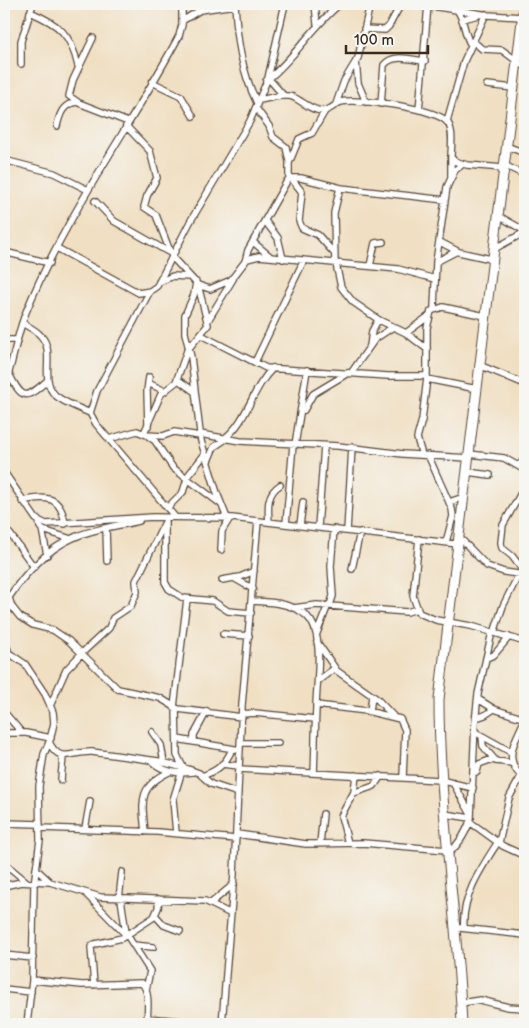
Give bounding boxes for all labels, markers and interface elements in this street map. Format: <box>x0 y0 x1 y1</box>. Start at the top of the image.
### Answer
scale bar <box>346 22 429 54</box>
text: 100 m <box>354 31 394 50</box>

